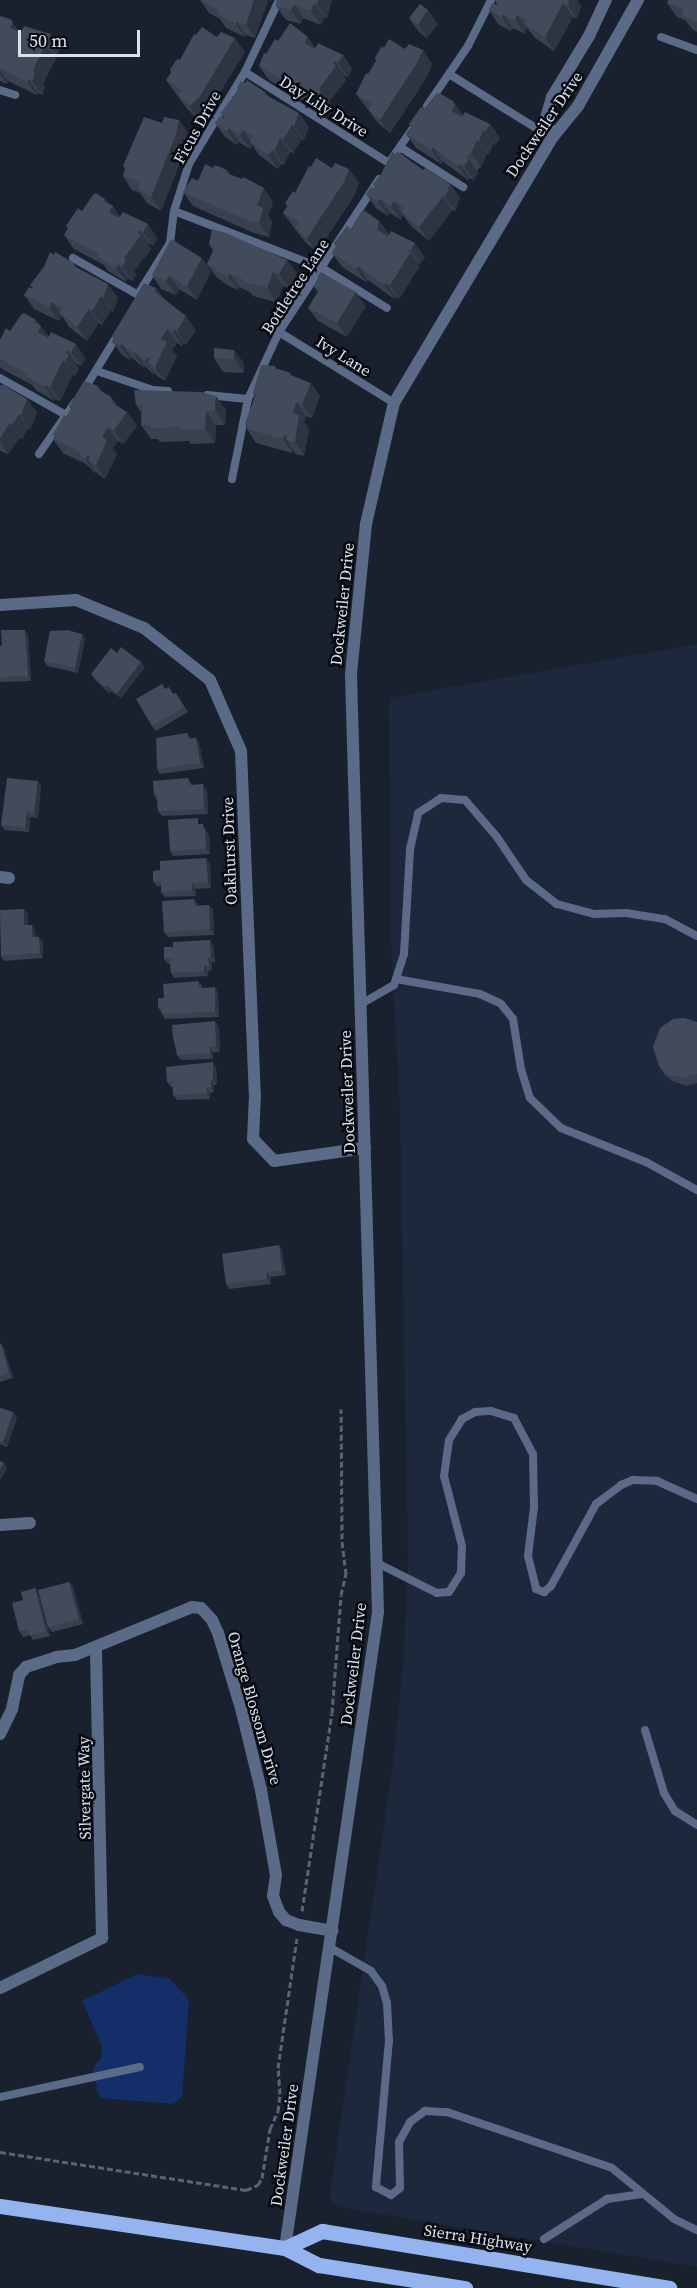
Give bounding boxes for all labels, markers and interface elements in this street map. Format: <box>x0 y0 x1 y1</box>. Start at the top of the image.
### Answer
scale bar <box>21 18 142 56</box>
text: 50 m <box>29 28 67 53</box>
street label: Dockweiler Drive <box>502 67 586 181</box>
street label: Day Lily Drive <box>276 71 372 141</box>
street label: Ficus Drive <box>169 87 225 167</box>
street label: Bottletree Lane <box>257 235 333 337</box>
street label: Ivy Lane <box>313 332 375 380</box>
street label: Dockweiler Drive <box>326 542 358 666</box>
street label: Oakhurst Drive <box>218 797 240 905</box>
street label: Dockweiler Drive <box>335 1030 359 1154</box>
street label: Dockweiler Drive <box>336 1602 370 1726</box>
street label: Orange Blossom Drive <box>224 1629 286 1787</box>
street label: Silvergate Way <box>73 1736 95 1840</box>
street label: Dockweiler Drive <box>266 2083 302 2207</box>
street label: Sierra Highway <box>423 2220 533 2256</box>

